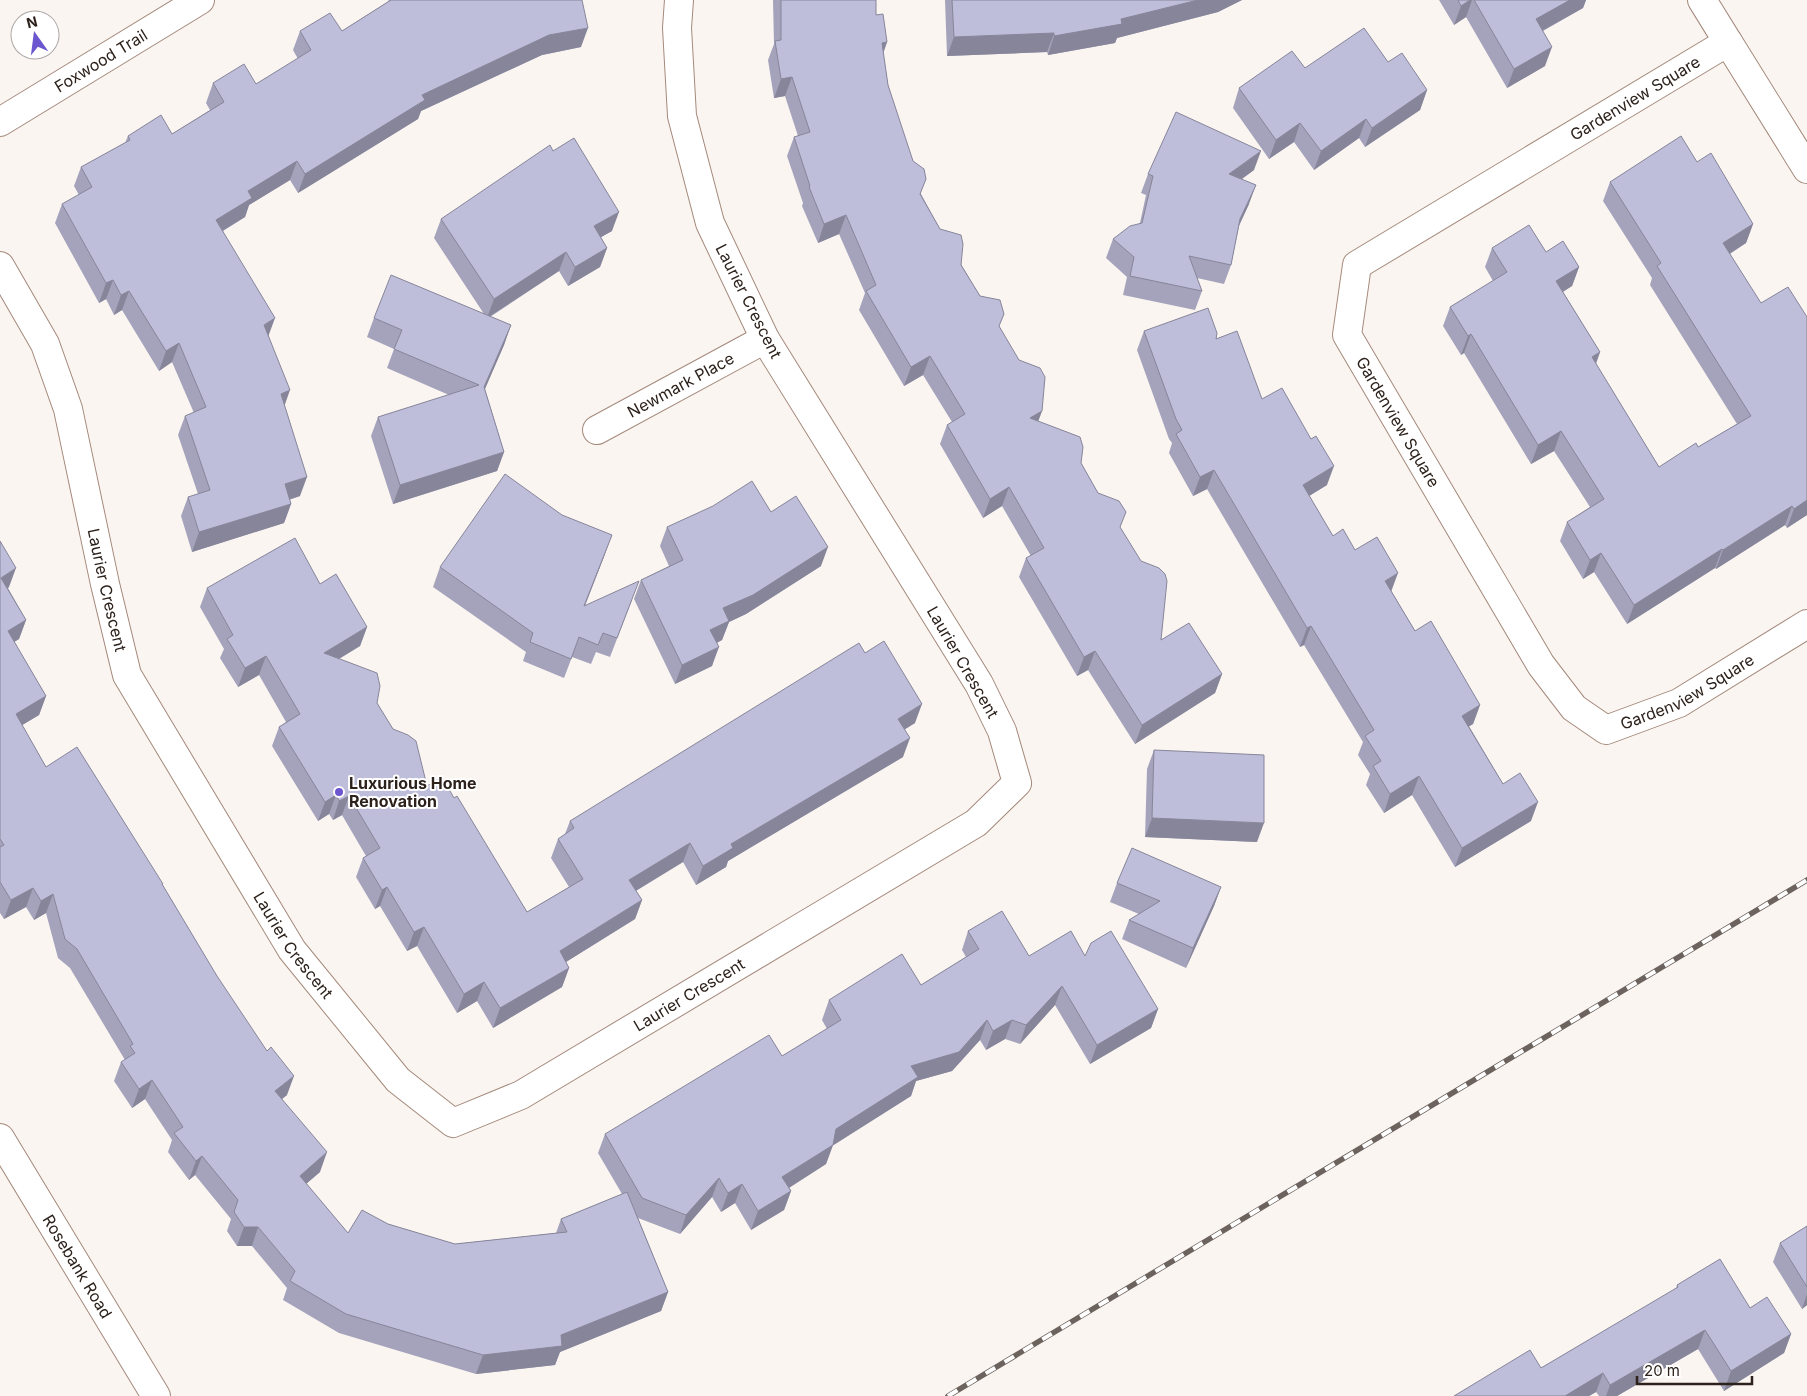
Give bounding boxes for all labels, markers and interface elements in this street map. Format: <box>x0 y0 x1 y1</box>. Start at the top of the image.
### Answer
north arrow <box>10 10 60 60</box>
text: N <box>25 12 39 31</box>
street label: Foxwood Trail <box>51 25 151 96</box>
street label: Gardenview Square <box>1566 51 1704 145</box>
street label: Laurier Crescent <box>712 240 786 362</box>
street label: Newmark Place <box>624 348 737 422</box>
street label: Gardenview Square <box>1352 353 1444 491</box>
street label: Laurier Crescent <box>83 526 131 654</box>
street label: Laurier Crescent <box>923 602 1003 722</box>
street label: Gardenview Square <box>1617 649 1758 734</box>
place label: Luxurious Home Renovation <box>349 773 477 811</box>
marker: Luxurious Home Renovation <box>333 786 345 798</box>
street label: Laurier Crescent <box>249 888 338 1003</box>
street label: Laurier Crescent <box>630 954 748 1035</box>
street label: Rosebank Road <box>39 1211 117 1322</box>
scale bar <box>1637 1354 1752 1386</box>
text: 20 m <box>1644 1361 1680 1380</box>

